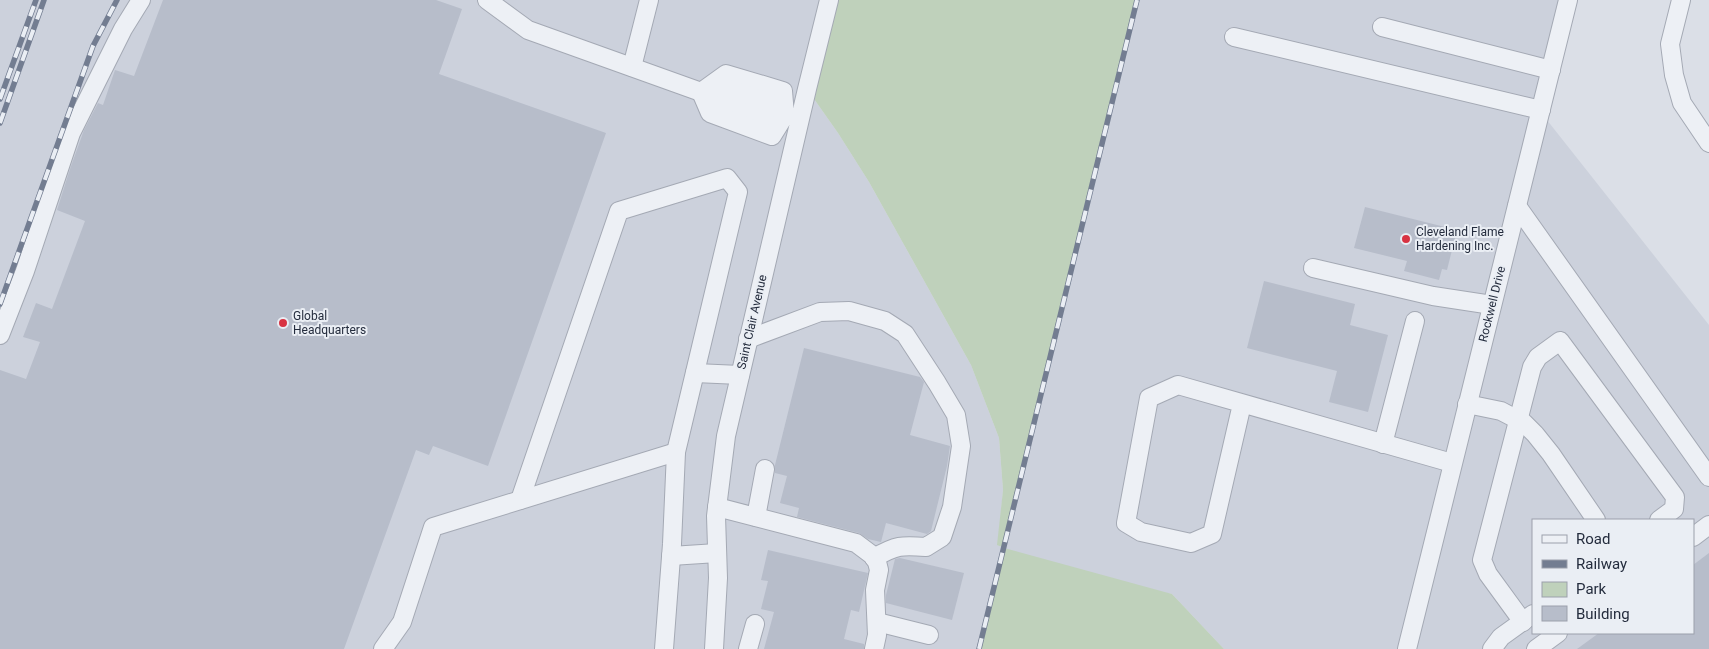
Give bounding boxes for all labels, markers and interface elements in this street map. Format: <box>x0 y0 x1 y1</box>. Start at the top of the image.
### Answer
place label: Cleveland Flame Hardening Inc. <box>1416 225 1504 253</box>
marker: Cleveland Flame Hardening Inc. <box>1400 233 1412 245</box>
street label: Rockwell Drive <box>1476 265 1508 343</box>
street label: Saint Clair Avenue <box>734 273 770 371</box>
place label: Global Headquarters <box>293 309 366 337</box>
marker: Global Headquarters <box>277 317 289 329</box>
legend <box>1532 519 1694 634</box>
text: Road <box>1576 530 1610 548</box>
text: Railway <box>1576 555 1627 573</box>
text: Park <box>1576 580 1607 598</box>
text: Building <box>1576 605 1630 623</box>

